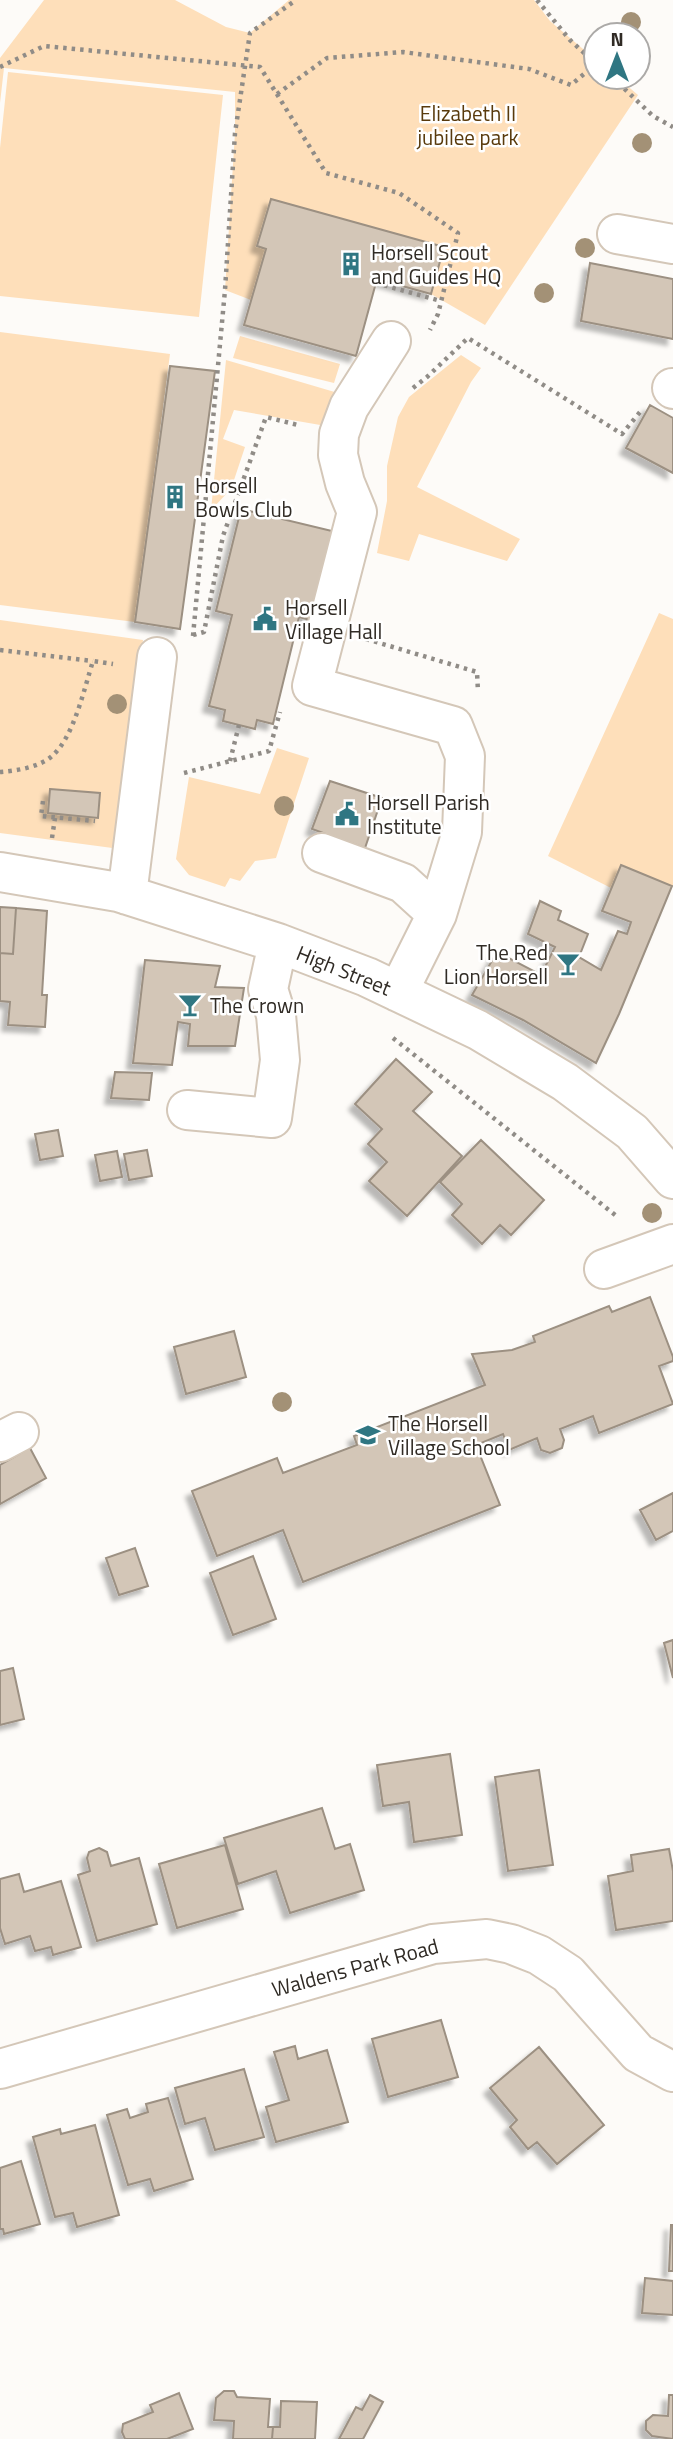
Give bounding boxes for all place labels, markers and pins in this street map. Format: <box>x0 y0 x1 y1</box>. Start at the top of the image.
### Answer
place label: Horsell Scout and Guides HQ <box>371 236 501 292</box>
building icon: Horsell Scout and Guides HQ <box>337 250 365 278</box>
place label: Horsell Bowls Club <box>195 469 293 525</box>
building icon: Horsell Bowls Club <box>161 483 189 511</box>
place label: Horsell Village Hall <box>285 591 382 647</box>
public building icon: Horsell Village Hall <box>251 605 279 633</box>
place label: Horsell Parish Institute <box>367 786 490 842</box>
public building icon: Horsell Parish Institute <box>333 800 361 828</box>
place label: The Red Lion Horsell <box>444 936 548 992</box>
bar icon: The Red Lion Horsell <box>554 950 582 978</box>
place label: The Crown <box>210 989 304 1021</box>
bar icon: The Crown <box>176 991 204 1019</box>
place label: The Horsell Village School <box>388 1407 510 1463</box>
school or university icon: The Horsell Village School <box>354 1421 382 1449</box>

